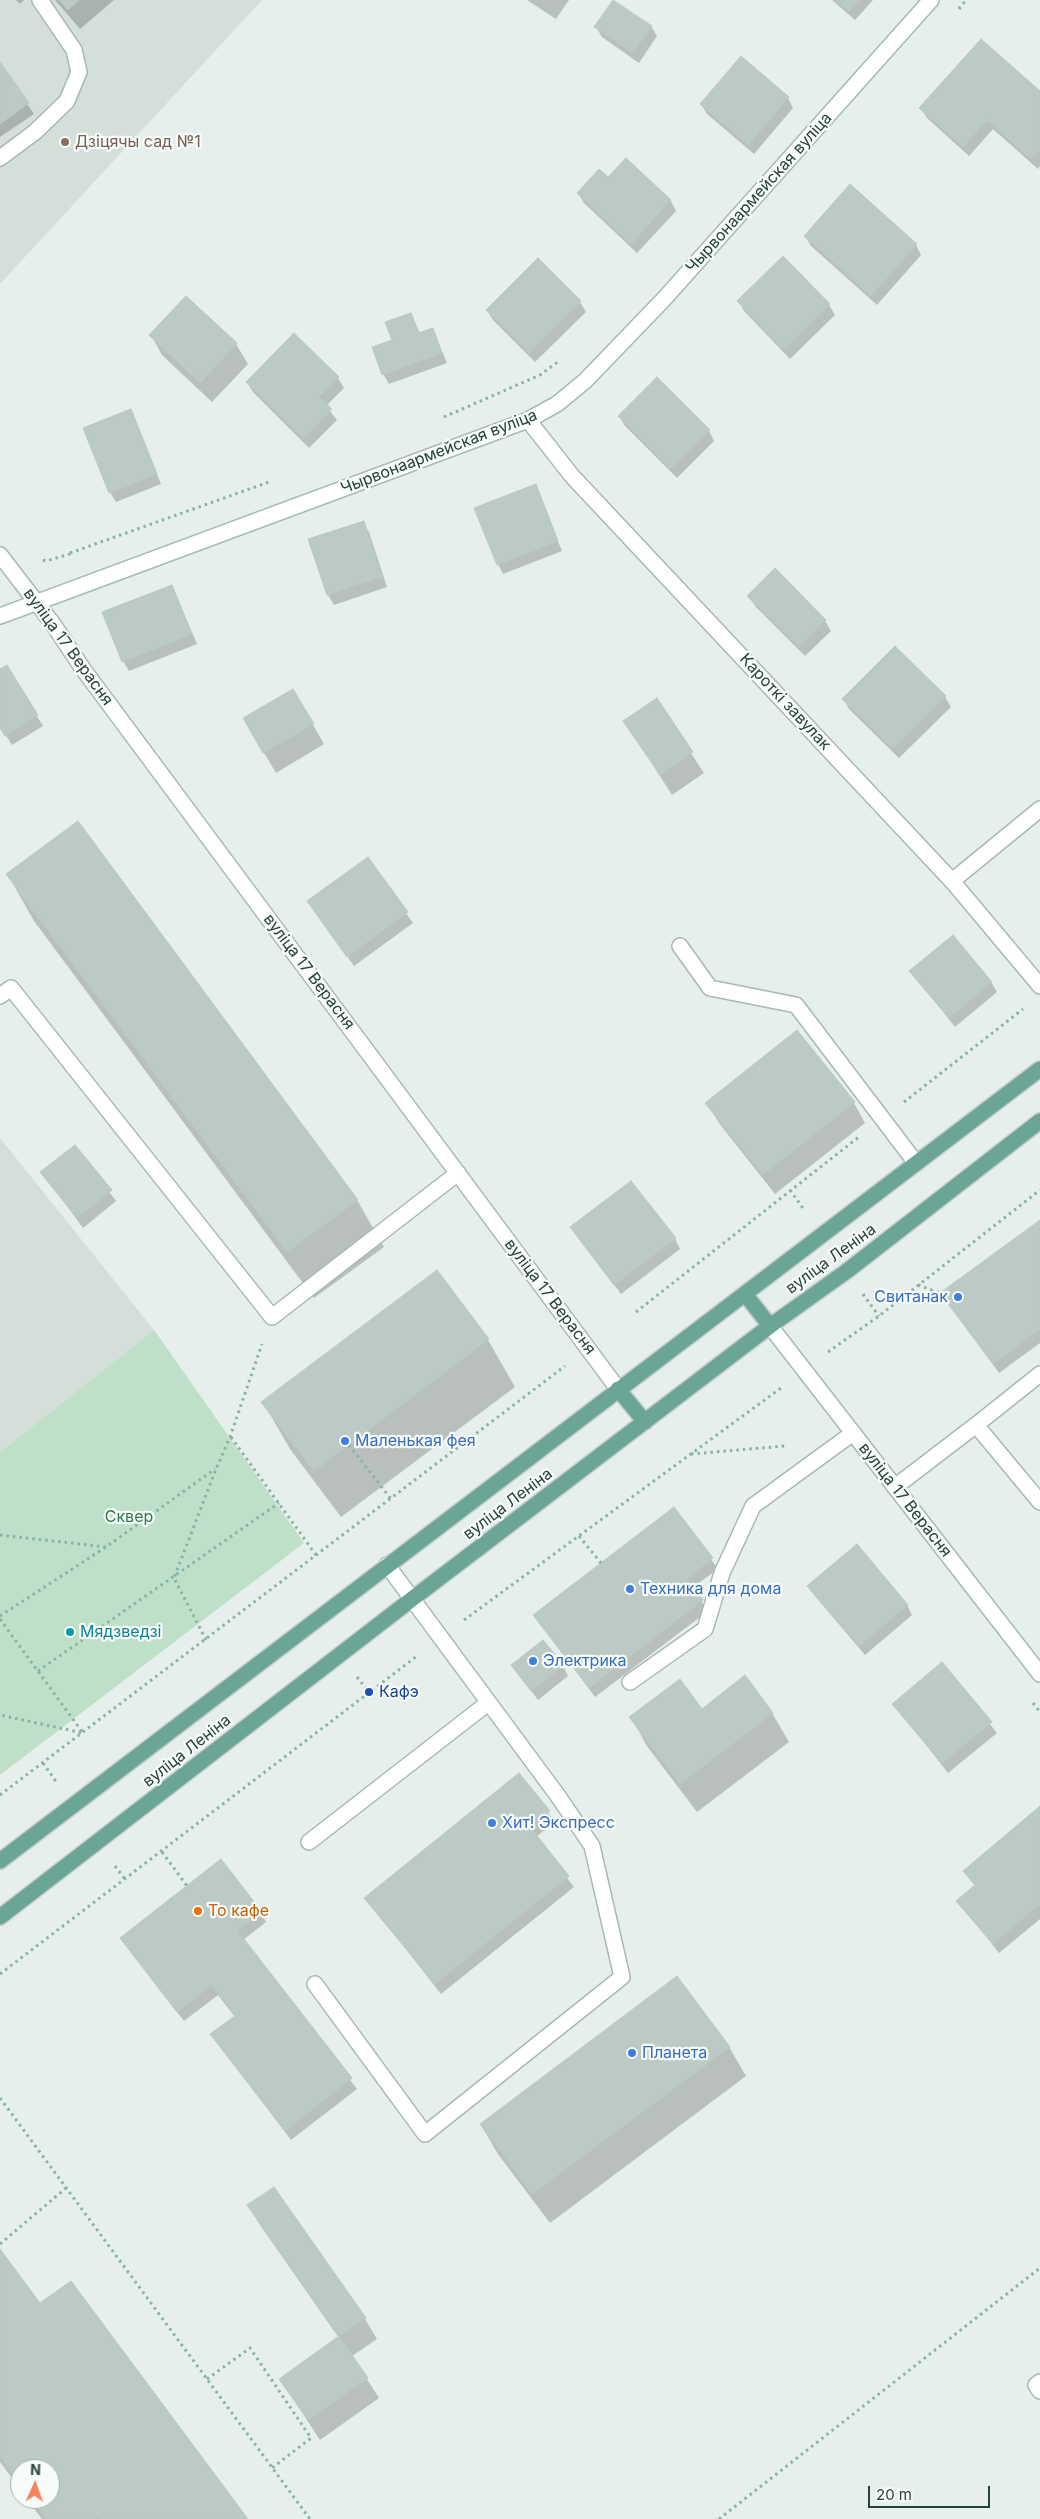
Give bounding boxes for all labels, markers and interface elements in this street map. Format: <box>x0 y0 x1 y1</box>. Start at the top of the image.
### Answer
street label: Чырвонаармейская вуліца <box>682 109 836 277</box>
place label: Дзіцячы сад №1 <box>75 132 201 152</box>
marker: Дзіцячы сад №1 <box>59 136 71 148</box>
street label: Чырвонаармейская вуліца <box>338 406 540 498</box>
street label: вуліца 17 Верасня <box>19 585 117 709</box>
street label: Кароткі завулак <box>735 650 835 754</box>
street label: вуліца 17 Верасня <box>259 910 359 1034</box>
street label: вуліца Леніна <box>782 1220 880 1298</box>
street label: вуліца 17 Верасня <box>500 1235 600 1359</box>
place label: Свитанак <box>874 1287 948 1307</box>
marker: Свитанак <box>952 1291 964 1303</box>
place label: Маленькая фея <box>355 1431 476 1451</box>
marker: Маленькая фея <box>339 1435 351 1447</box>
street label: вуліца 17 Верасня <box>854 1439 956 1561</box>
street label: вуліца Леніна <box>460 1464 556 1544</box>
park label: Сквер <box>105 1507 153 1527</box>
place label: Техника для дома <box>640 1579 781 1599</box>
marker: Техника для дома <box>624 1583 636 1595</box>
place label: Мядзведзі <box>80 1622 161 1642</box>
marker: Мядзведзі <box>64 1626 76 1638</box>
place label: Электрика <box>543 1651 627 1671</box>
marker: Электрика <box>527 1655 539 1667</box>
place label: Кафэ <box>379 1682 419 1702</box>
marker: Кафэ <box>363 1686 375 1698</box>
street label: вуліца Леніна <box>139 1711 235 1791</box>
place label: Хит! Экспресс <box>502 1813 615 1833</box>
marker: Хит! Экспресс <box>486 1817 498 1829</box>
place label: То кафе <box>208 1901 269 1921</box>
marker: То кафе <box>192 1905 204 1917</box>
place label: Планета <box>642 2043 707 2063</box>
marker: Планета <box>626 2047 638 2059</box>
north arrow <box>10 2459 60 2509</box>
text: N <box>30 2461 41 2478</box>
scale bar <box>870 2476 992 2508</box>
text: 20 m <box>876 2485 912 2504</box>

